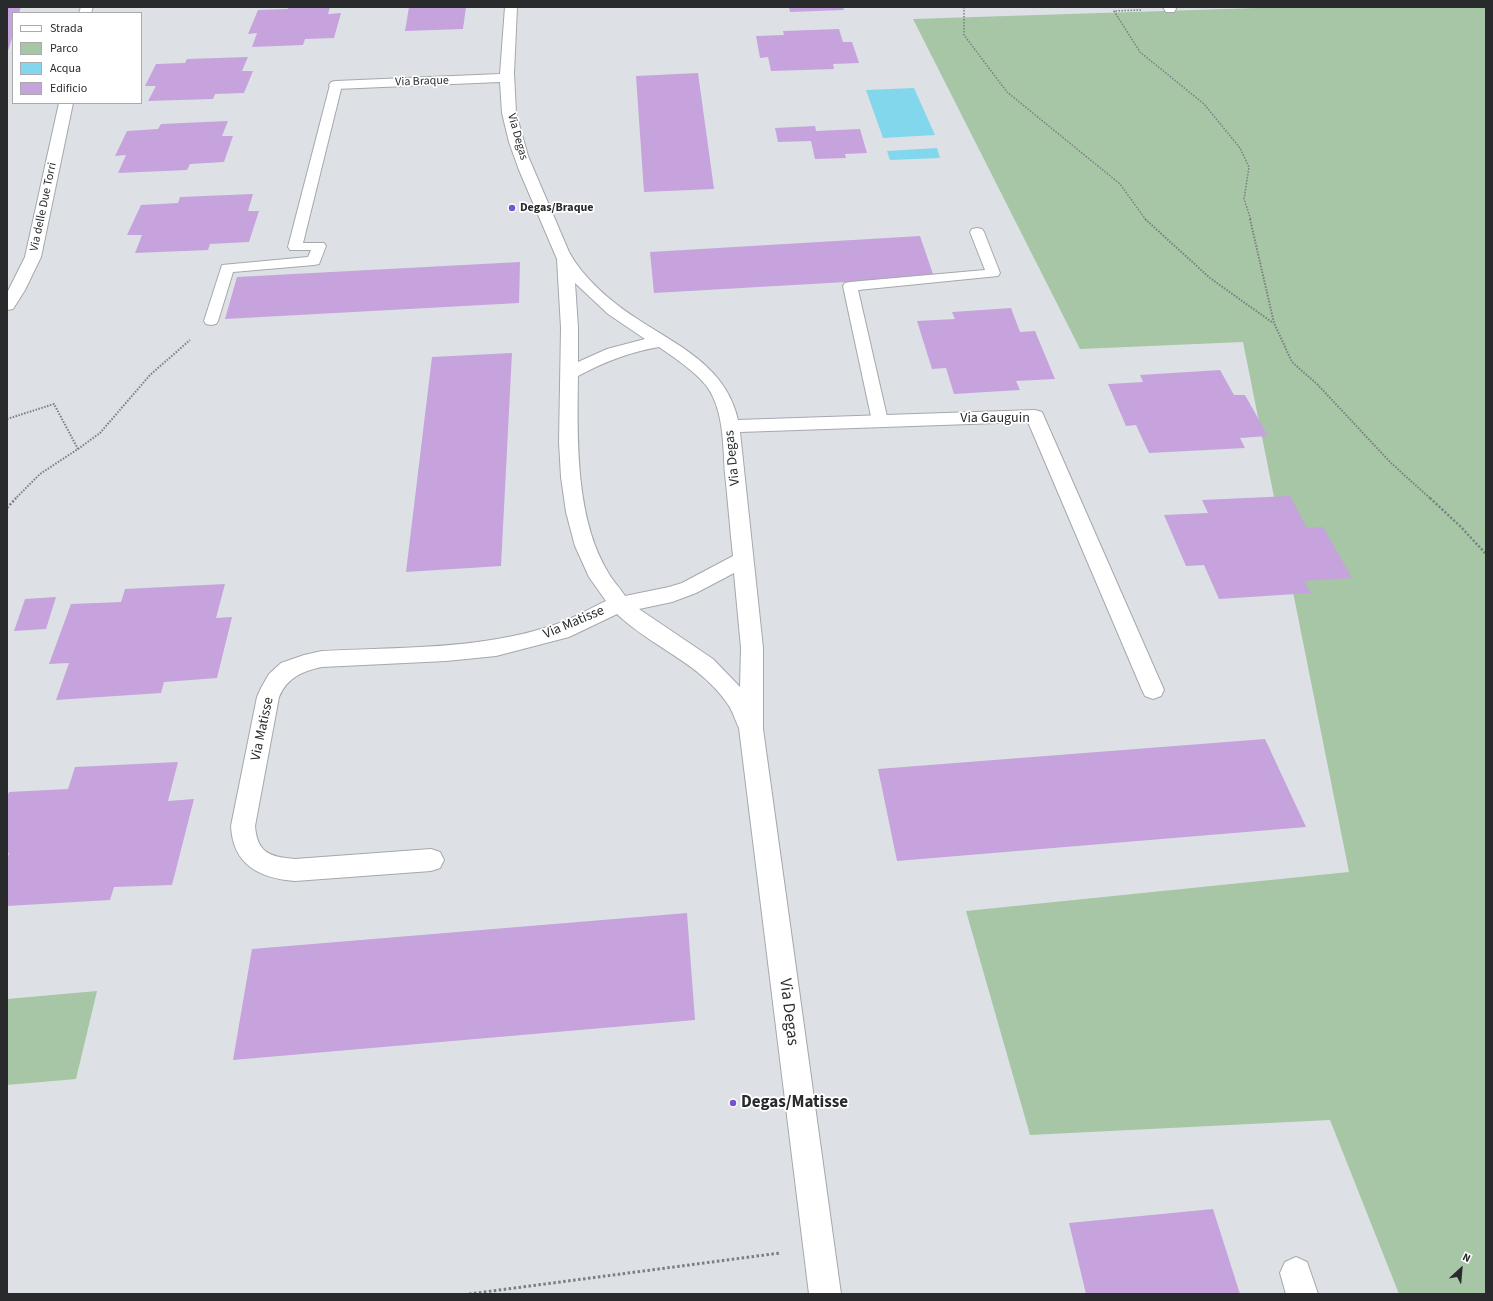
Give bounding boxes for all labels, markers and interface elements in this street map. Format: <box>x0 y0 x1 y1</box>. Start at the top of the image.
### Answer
legend <box>12 12 142 104</box>
text: Strada <box>50 20 83 37</box>
text: Parco <box>50 40 78 57</box>
text: Acqua <box>50 60 81 77</box>
street label: Via Braque <box>395 74 449 90</box>
text: Edificio <box>50 80 87 97</box>
street label: Via Degas <box>504 112 530 162</box>
street label: Via delle Due Torri <box>28 161 60 253</box>
place label: Degas/Braque <box>520 201 594 215</box>
marker: Degas/Braque <box>507 203 517 213</box>
street label: Via Gauguin <box>960 411 1030 427</box>
street label: Via Degas <box>722 429 744 487</box>
street label: Via Matisse <box>541 603 607 643</box>
street label: Via Matisse <box>248 696 278 762</box>
street label: Via Degas <box>774 977 802 1047</box>
place label: Degas/Matisse <box>741 1093 848 1113</box>
marker: Degas/Matisse <box>728 1098 738 1108</box>
north arrow <box>1441 1249 1481 1289</box>
text: N <box>1460 1249 1473 1266</box>

